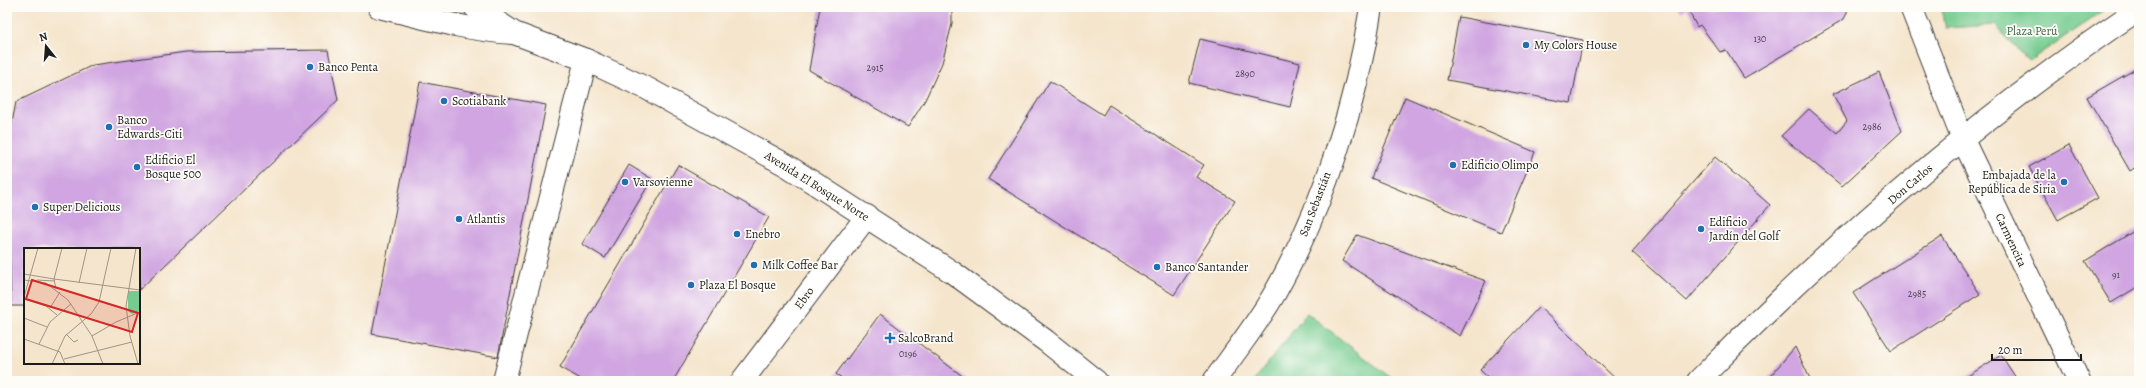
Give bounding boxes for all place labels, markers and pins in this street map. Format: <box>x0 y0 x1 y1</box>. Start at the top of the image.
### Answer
place label: My Colors House <box>1534 37 1617 53</box>
marker: My Colors House <box>1521 40 1531 50</box>
place label: Banco Penta <box>318 59 379 75</box>
marker: Banco Penta <box>305 62 315 72</box>
place label: Scotiabank <box>452 93 506 109</box>
marker: Scotiabank <box>439 96 449 106</box>
place label: Banco Edwards-Citi <box>117 112 182 142</box>
marker: Banco Edwards-Citi <box>104 122 114 132</box>
place label: Edificio El Bosque 500 <box>145 152 201 182</box>
place label: Edificio Olimpo <box>1461 157 1538 173</box>
marker: Edificio Olimpo <box>1448 160 1458 170</box>
marker: Edificio El Bosque 500 <box>132 162 142 172</box>
place label: Embajada de la República de Siria <box>1968 167 2056 197</box>
place label: Varsovienne <box>632 174 693 190</box>
marker: Varsovienne <box>620 177 630 187</box>
marker: Embajada de la República de Siria <box>2059 177 2069 187</box>
place label: Super Delicious <box>43 199 121 215</box>
marker: Super Delicious <box>30 202 40 212</box>
place label: Atlantis <box>466 211 505 227</box>
marker: Atlantis <box>454 214 464 224</box>
place label: Edificio Jardín del Golf <box>1709 214 1781 244</box>
marker: Edificio Jardín del Golf <box>1696 224 1706 234</box>
place label: Enebro <box>745 226 780 242</box>
marker: Enebro <box>732 229 742 239</box>
place label: Milk Coffee Bar <box>762 257 838 273</box>
place label: Banco Santander <box>1165 259 1249 275</box>
marker: Milk Coffee Bar <box>749 260 759 270</box>
marker: Banco Santander <box>1152 262 1162 272</box>
place label: Plaza El Bosque <box>699 277 776 293</box>
marker: Plaza El Bosque <box>686 280 696 290</box>
place label: SalcoBrand <box>898 330 954 346</box>
marker: SalcoBrand <box>885 333 895 343</box>

